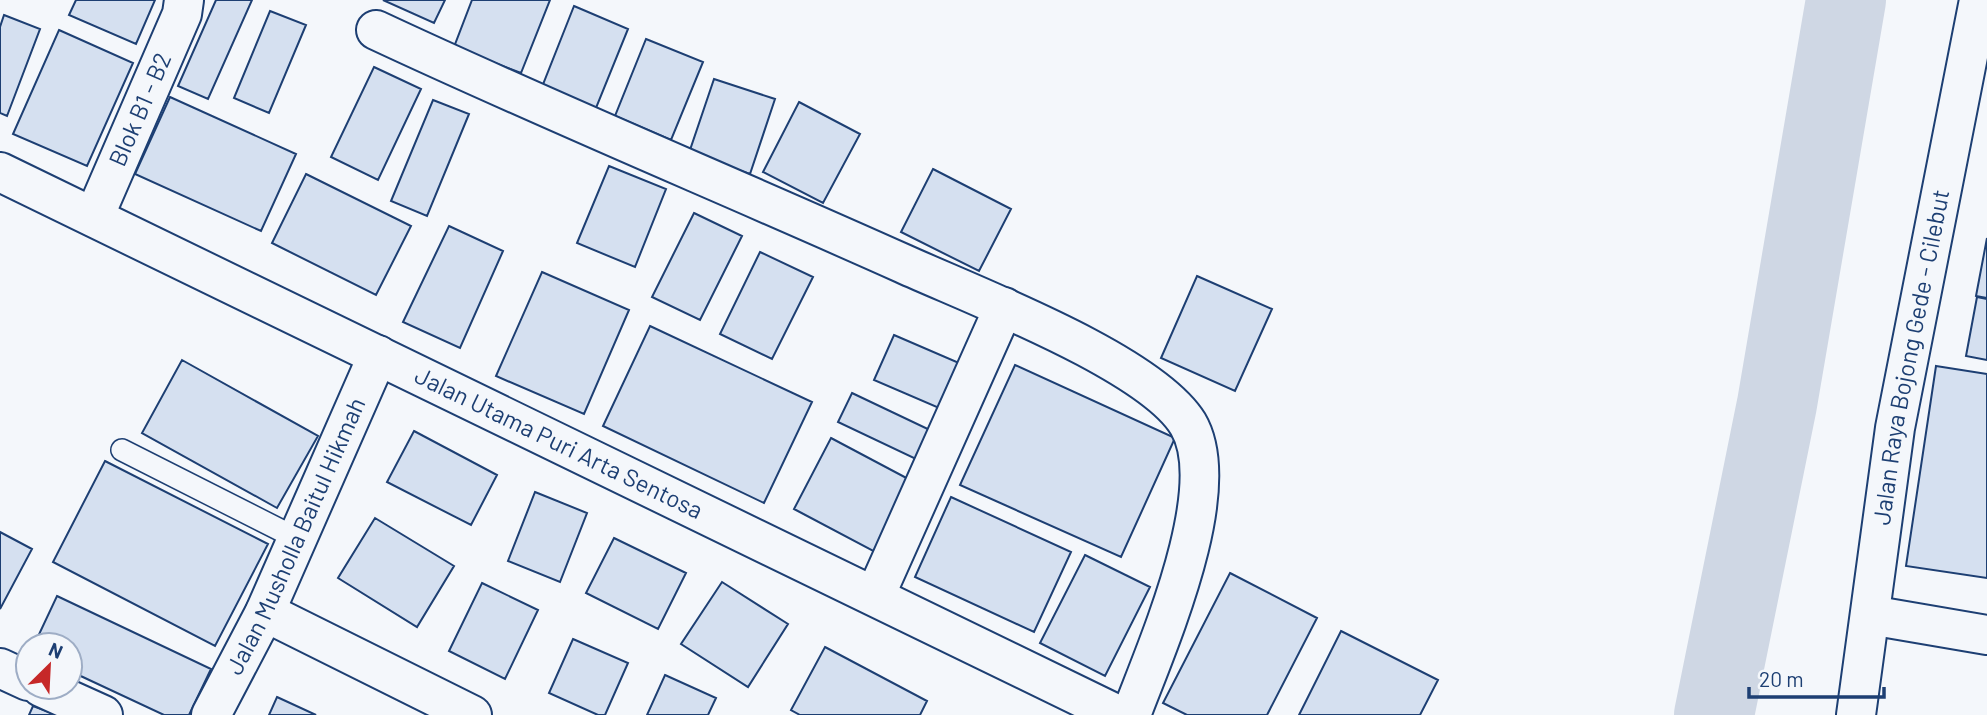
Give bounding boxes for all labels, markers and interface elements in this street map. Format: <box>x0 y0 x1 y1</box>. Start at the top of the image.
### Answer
street label: Blok B1 - B2 <box>102 48 177 170</box>
street label: Jalan Raya Bojong Gede - Cilebut <box>1866 187 1954 527</box>
street label: Jalan Utama Puri Arta Sentosa <box>411 360 708 524</box>
street label: Jalan Musholla Baitul Hikmah <box>219 393 370 679</box>
north arrow <box>14 631 84 701</box>
text: N <box>46 637 67 663</box>
scale bar <box>1749 656 1884 700</box>
text: 20 m <box>1759 666 1804 691</box>

